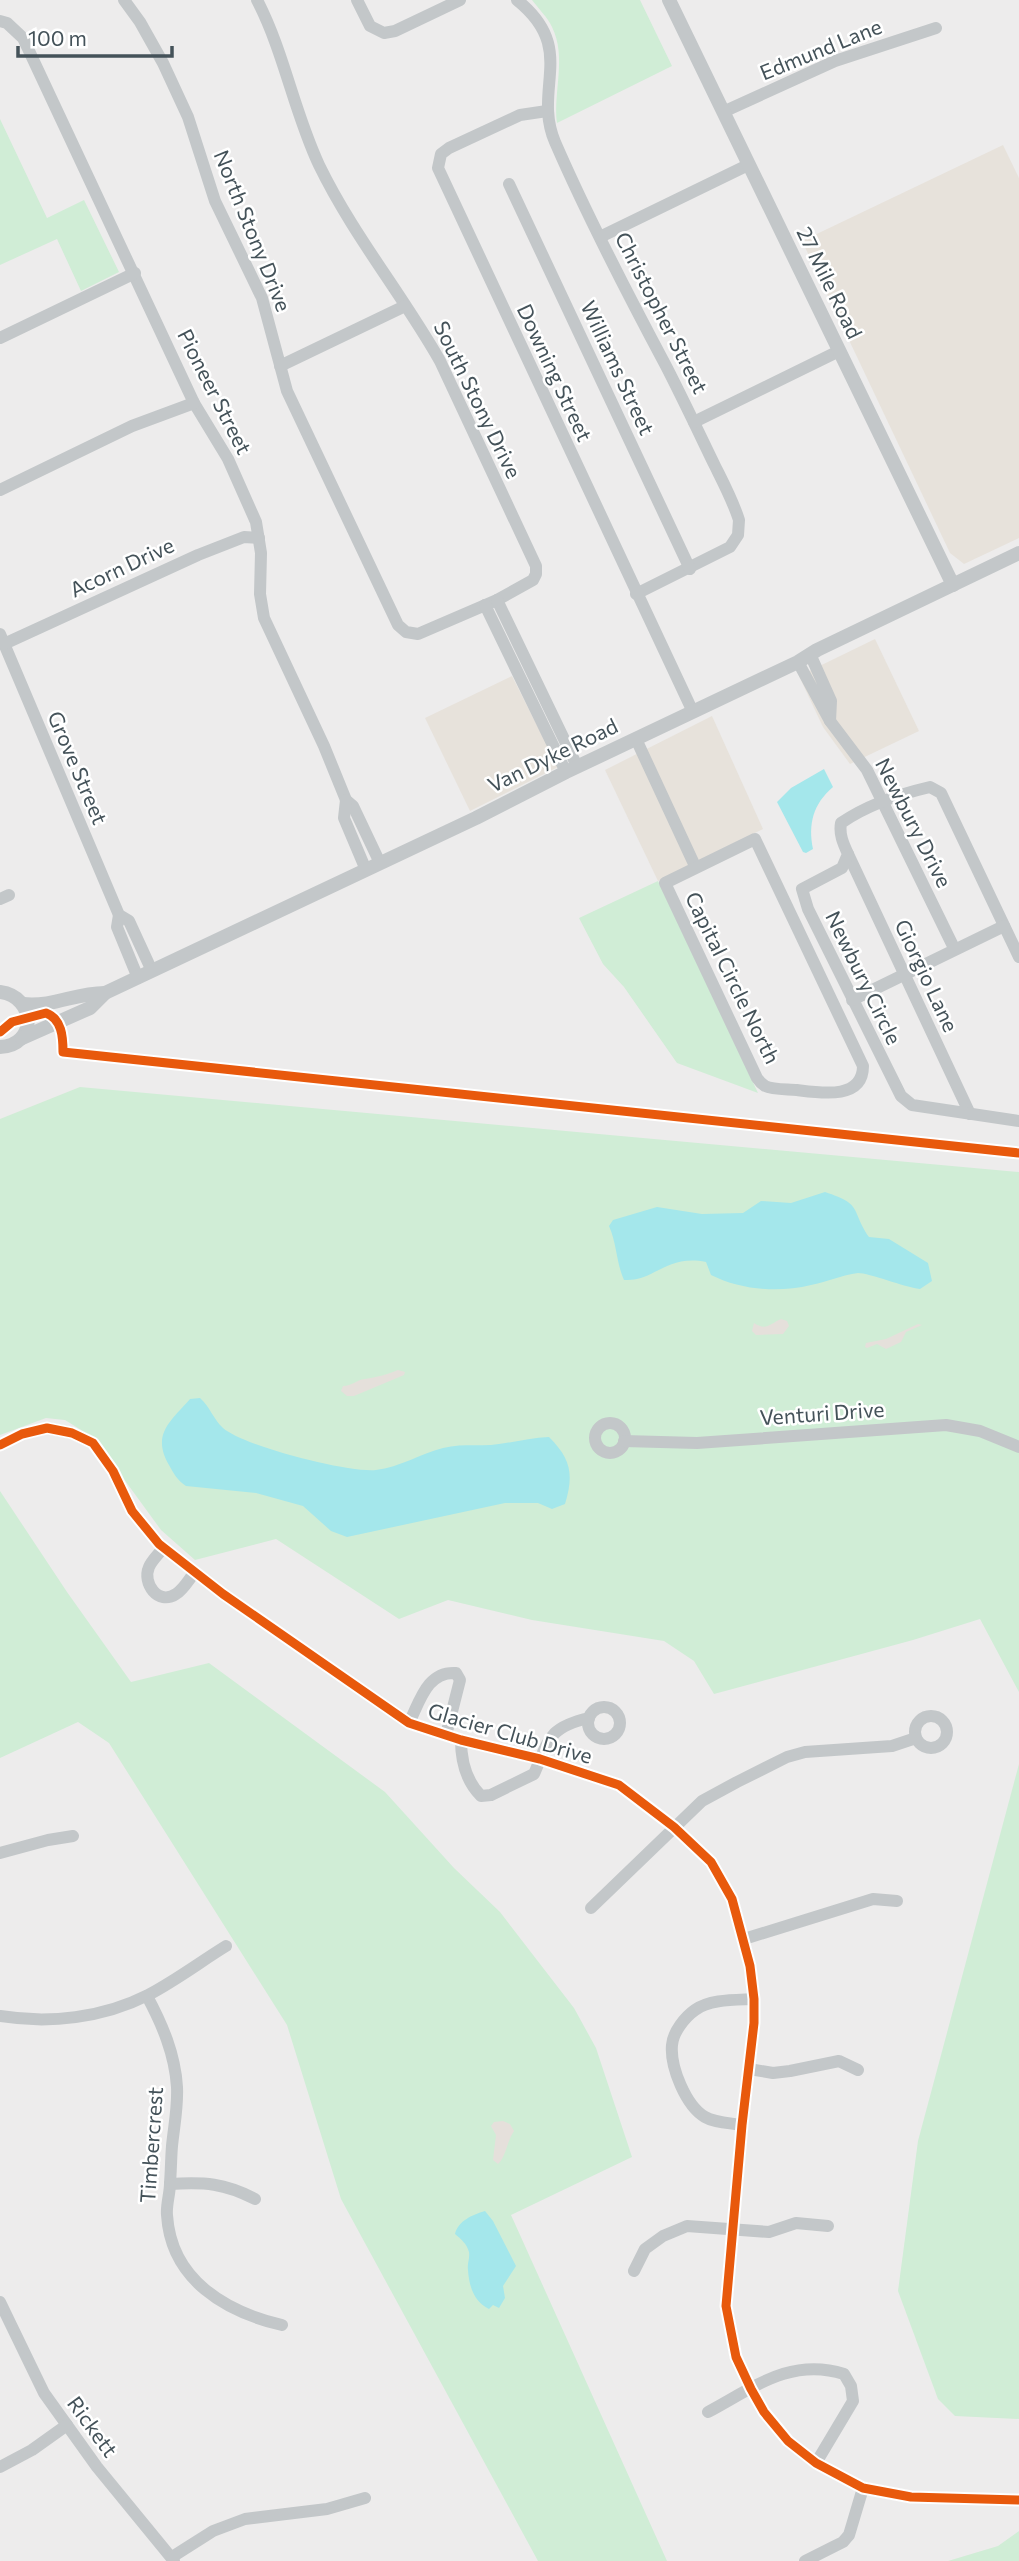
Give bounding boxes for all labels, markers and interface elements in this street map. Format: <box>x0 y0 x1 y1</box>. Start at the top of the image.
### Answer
street label: Edmund Lane <box>756 13 885 84</box>
scale bar <box>18 14 172 58</box>
text: 100 m <box>28 25 87 50</box>
street label: North Stony Drive <box>210 146 297 315</box>
street label: 27 Mile Road <box>792 222 868 343</box>
street label: Christopher Street <box>611 227 714 397</box>
street label: Williams Street <box>576 296 660 438</box>
street label: Downing Street <box>513 300 598 445</box>
street label: South Stony Drive <box>429 317 527 482</box>
street label: Pioneer Street <box>173 325 258 458</box>
street label: Acorn Drive <box>65 532 177 602</box>
street label: Grove Street <box>43 707 113 828</box>
street label: Van Dyke Road <box>483 712 622 797</box>
street label: Newbury Drive <box>871 754 958 891</box>
street label: Capital Circle North <box>681 887 786 1067</box>
street label: Newbury Circle <box>821 906 907 1048</box>
street label: Giorgio Lane <box>890 915 964 1036</box>
street label: Venturi Drive <box>759 1396 885 1429</box>
street label: Glacier Club Drive <box>425 1697 595 1768</box>
street label: Timbercrest <box>134 2086 167 2204</box>
street label: Rickett <box>63 2391 124 2461</box>

